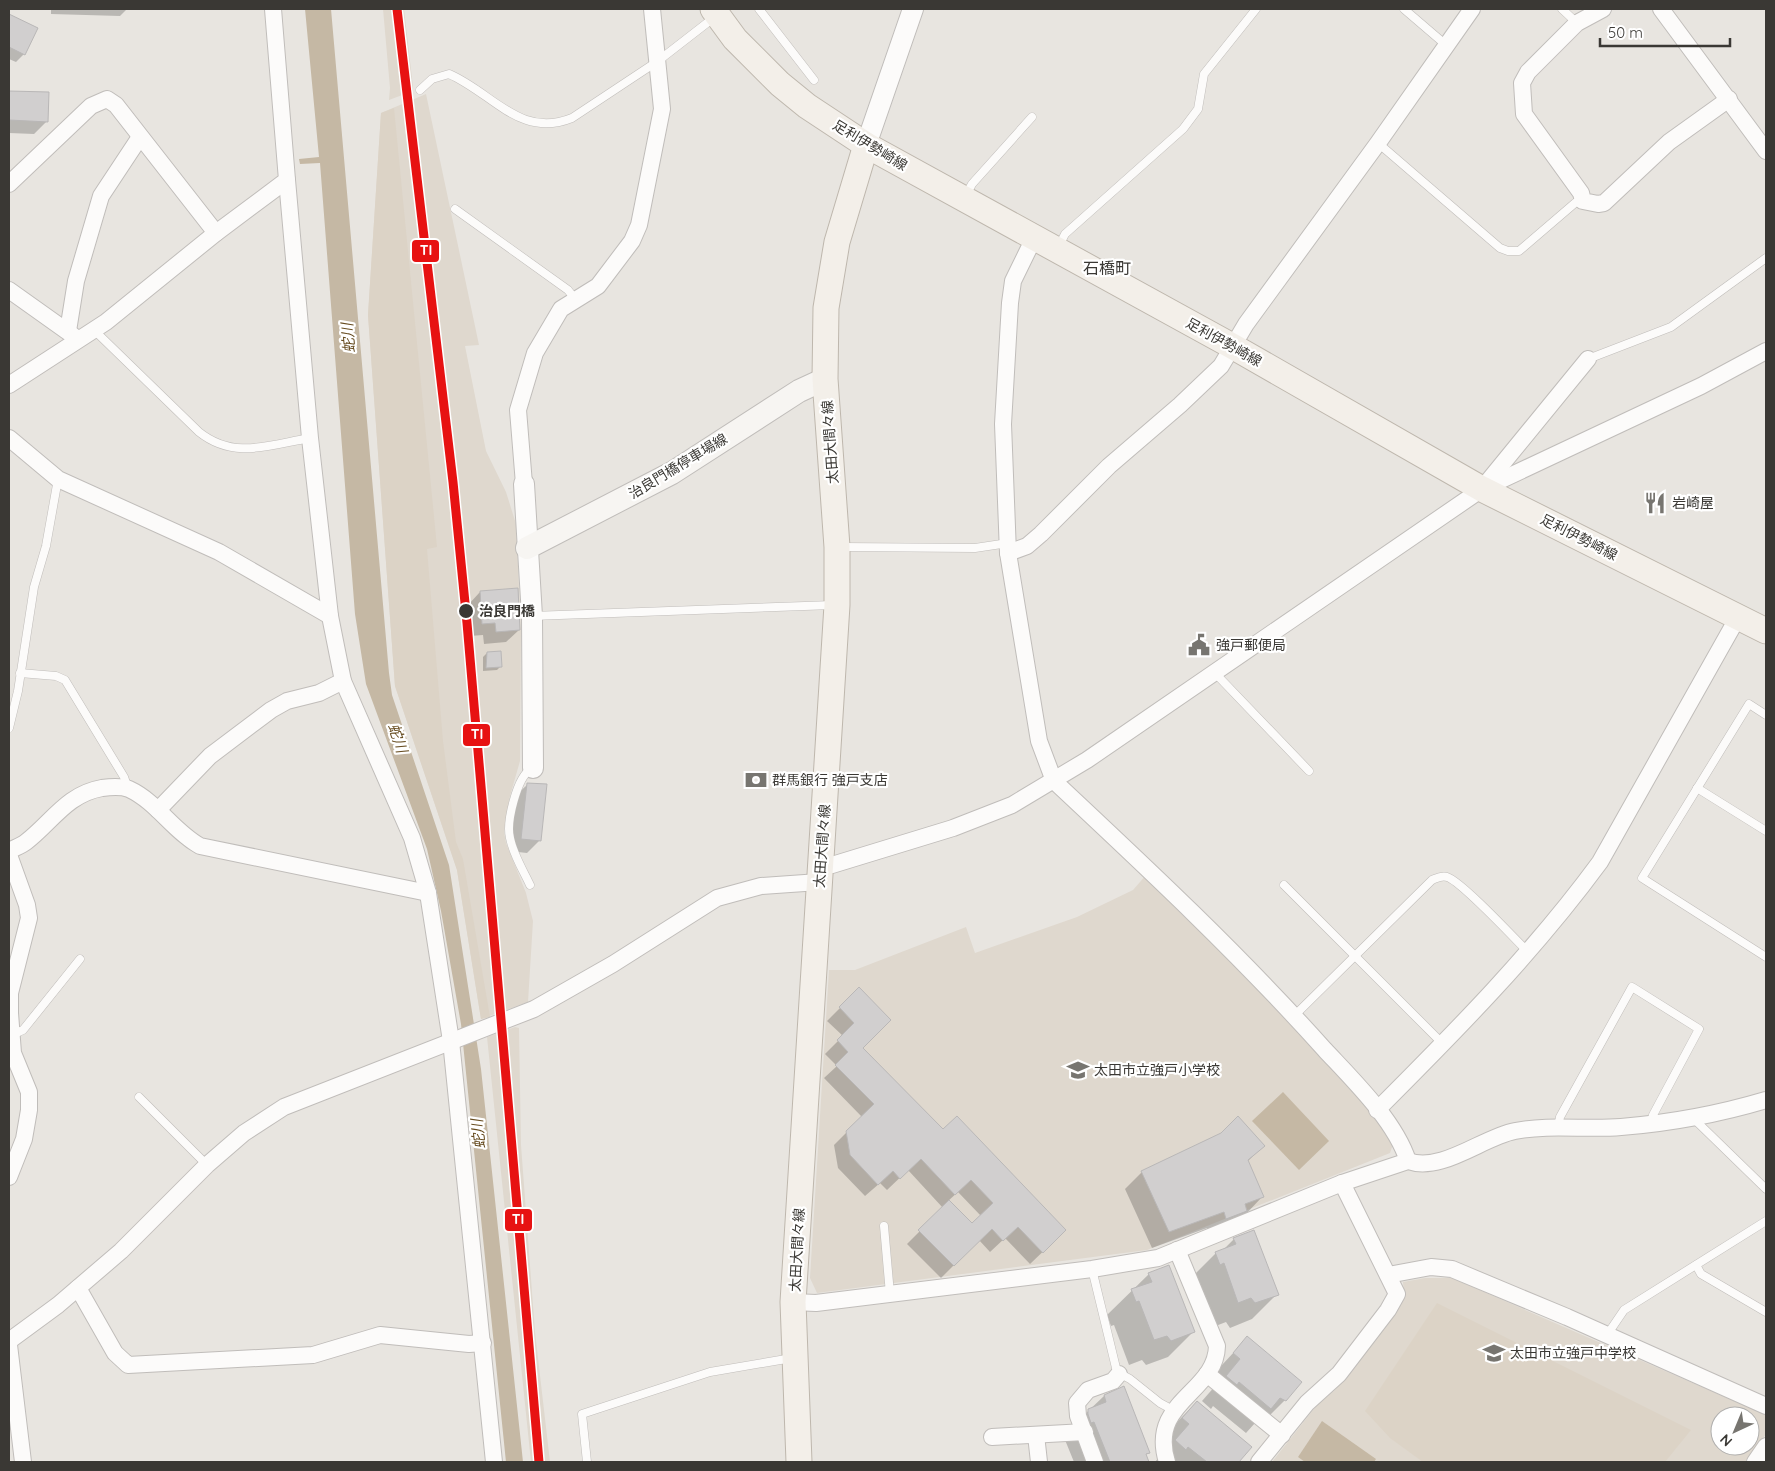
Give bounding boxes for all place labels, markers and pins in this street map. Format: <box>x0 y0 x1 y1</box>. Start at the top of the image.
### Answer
restaurant icon: 岩崎屋 <box>1642 490 1668 516</box>
place label: 岩崎屋 <box>1672 494 1714 512</box>
marker: 治良門橋 <box>457 602 475 620</box>
place label: 治良門橋 <box>479 602 535 620</box>
public building icon: 強戸郵便局 <box>1186 632 1212 658</box>
place label: 強戸郵便局 <box>1216 636 1286 654</box>
bank icon: 群馬銀行 強戸支店 <box>743 767 769 793</box>
place label: 群馬銀行 強戸支店 <box>772 771 888 789</box>
school or university icon: 太田市立強戸小学校 <box>1065 1057 1091 1083</box>
place label: 太田市立強戸小学校 <box>1094 1061 1220 1079</box>
school or university icon: 太田市立強戸中学校 <box>1481 1340 1507 1366</box>
place label: 太田市立強戸中学校 <box>1510 1344 1636 1362</box>

